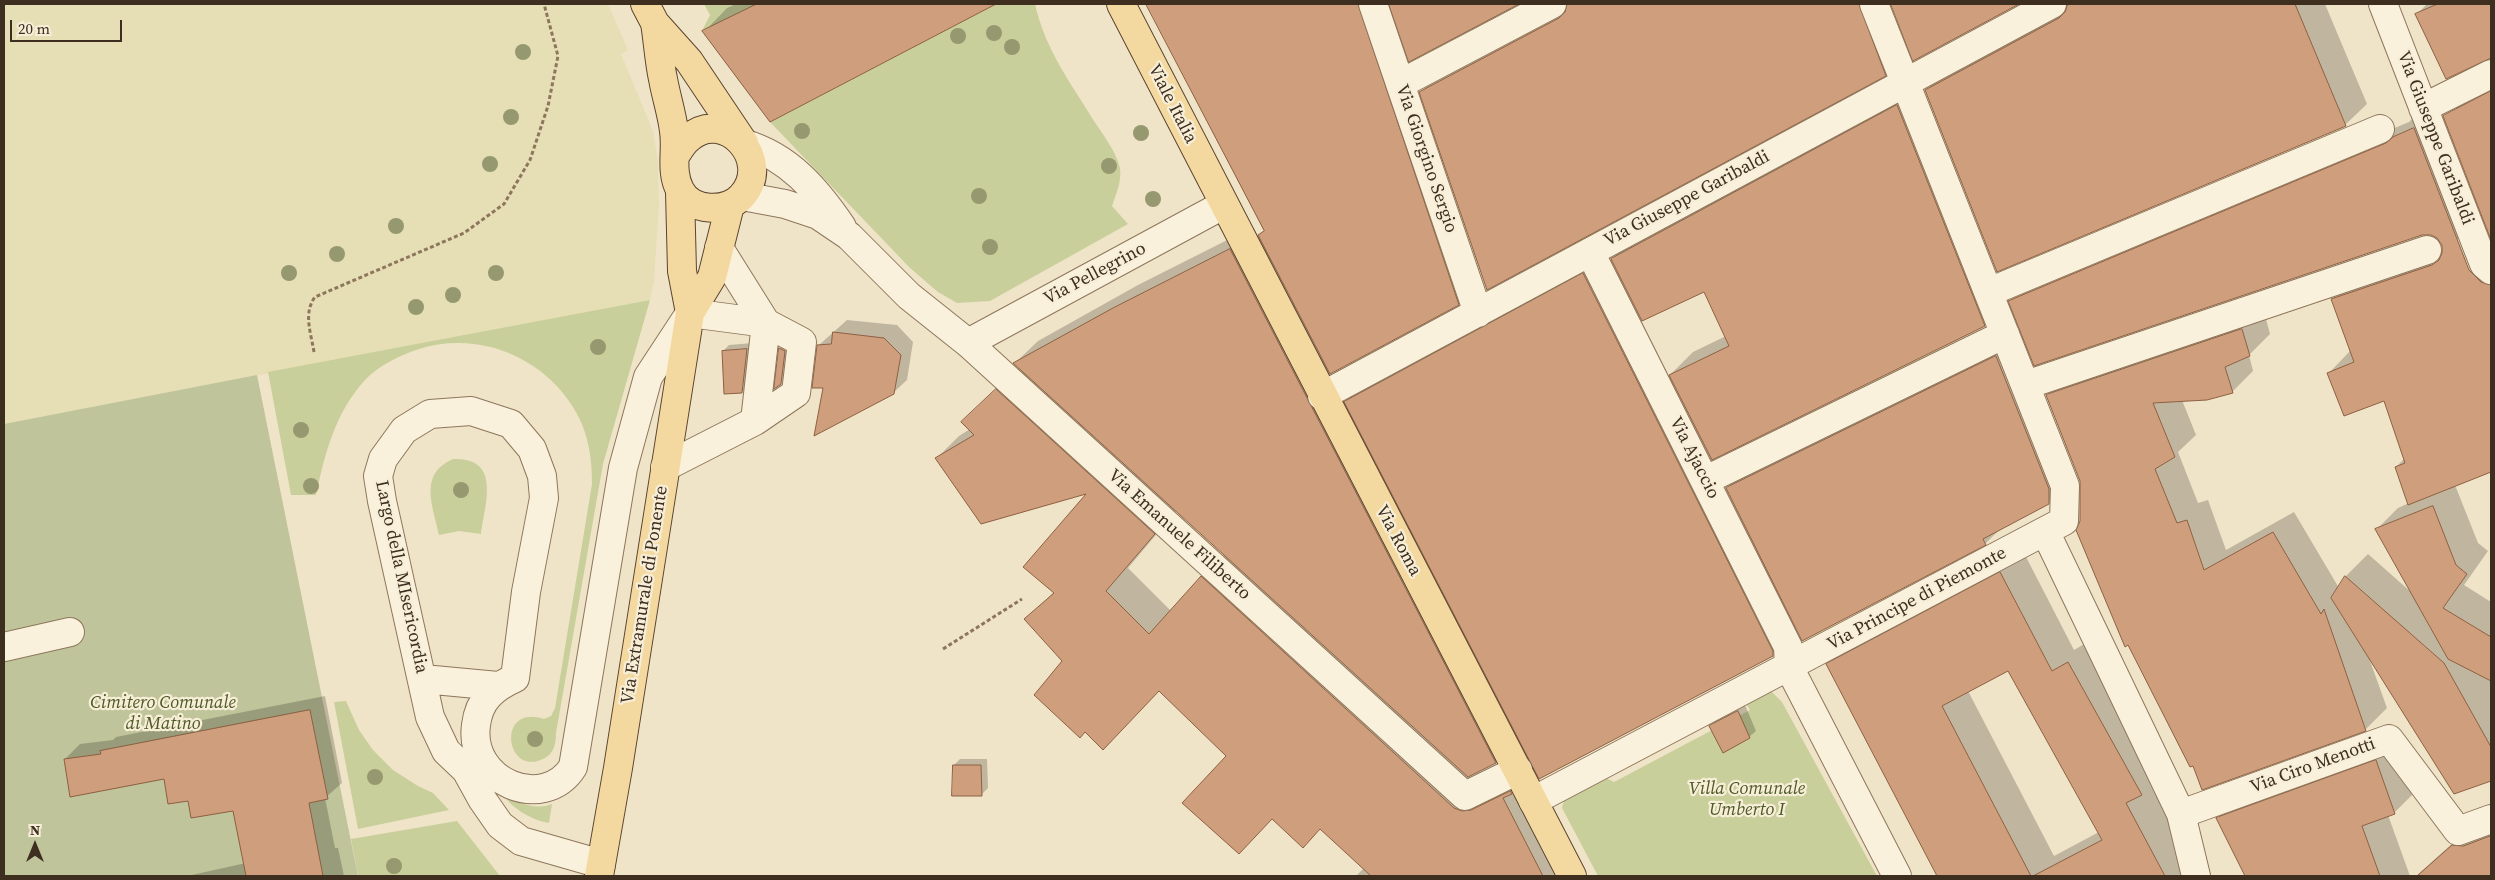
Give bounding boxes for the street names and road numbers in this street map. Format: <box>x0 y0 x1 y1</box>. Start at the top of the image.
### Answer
street label: Via Giuseppe Garibaldi <box>2392 48 2478 228</box>
street label: Viale Italia <box>1143 61 1201 147</box>
street label: Via Giorgino Sergio <box>1391 82 1461 236</box>
street label: Via Giuseppe Garibaldi <box>1601 146 1773 252</box>
street label: Via Pellegrino <box>1040 238 1150 310</box>
street label: Via Ajaccio <box>1664 413 1724 503</box>
street label: Via Emanuele Filiberto <box>1103 465 1255 605</box>
street label: Largo della MIsericordia <box>370 478 432 676</box>
street label: Via Extramurale di Ponente <box>617 484 673 706</box>
street label: Via Roma <box>1370 502 1426 580</box>
street label: Via Principe di Piemonte <box>1824 543 2010 655</box>
street label: Via Ciro Menotti <box>2248 733 2378 799</box>

